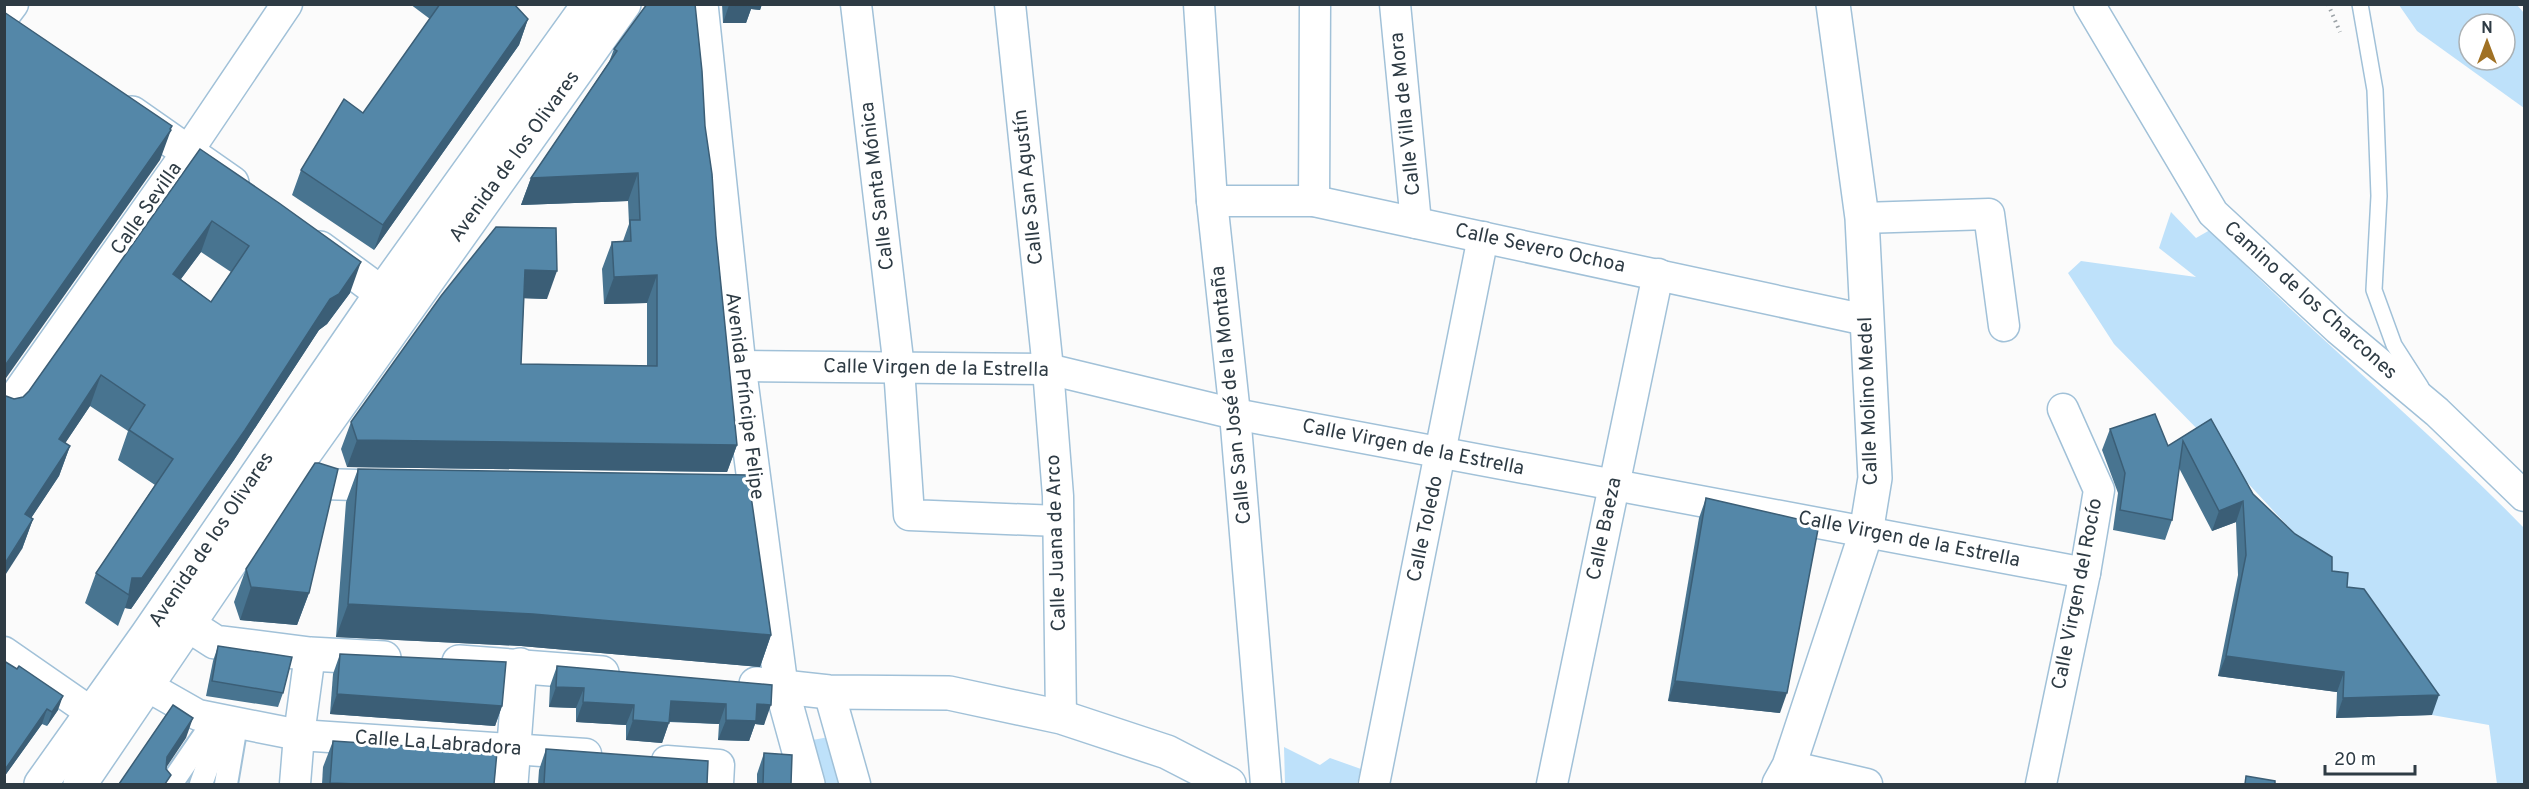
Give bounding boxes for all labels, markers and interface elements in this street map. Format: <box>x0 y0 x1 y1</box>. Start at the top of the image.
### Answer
north arrow <box>2457 12 2517 72</box>
text: N <box>2481 19 2493 39</box>
street label: Calle Villa de Mora <box>1384 31 1428 197</box>
street label: Avenida de los Olivares <box>444 66 586 248</box>
street label: Calle Santa Mónica <box>855 100 901 272</box>
street label: Calle San Agustín <box>1008 108 1050 266</box>
street label: Calle Sevilla <box>105 157 189 261</box>
street label: Camino de los Charcones <box>2218 216 2402 386</box>
street label: Calle Severo Ochoa <box>1452 218 1628 280</box>
street label: Calle San José de la Montaña <box>1205 264 1259 526</box>
street label: Avenida Príncipe Felipe <box>718 291 770 501</box>
street label: Calle Molino Medel <box>1853 316 1885 486</box>
street label: Calle Virgen de la Estrella <box>823 354 1049 384</box>
street label: Calle Virgen de la Estrella <box>1300 414 1526 482</box>
street label: Avenida de los Olivares <box>144 447 280 633</box>
street label: Calle Juana de Arco <box>1041 454 1073 632</box>
street label: Calle Toledo <box>1402 473 1450 585</box>
street label: Calle Baeza <box>1581 475 1629 583</box>
street label: Calle Virgen del Rocío <box>2047 496 2109 692</box>
street label: Calle Virgen de la Estrella <box>1796 506 2022 574</box>
street label: Calle La Labradora <box>354 725 522 763</box>
scale bar <box>2325 738 2415 776</box>
text: 20 m <box>2334 749 2376 772</box>

